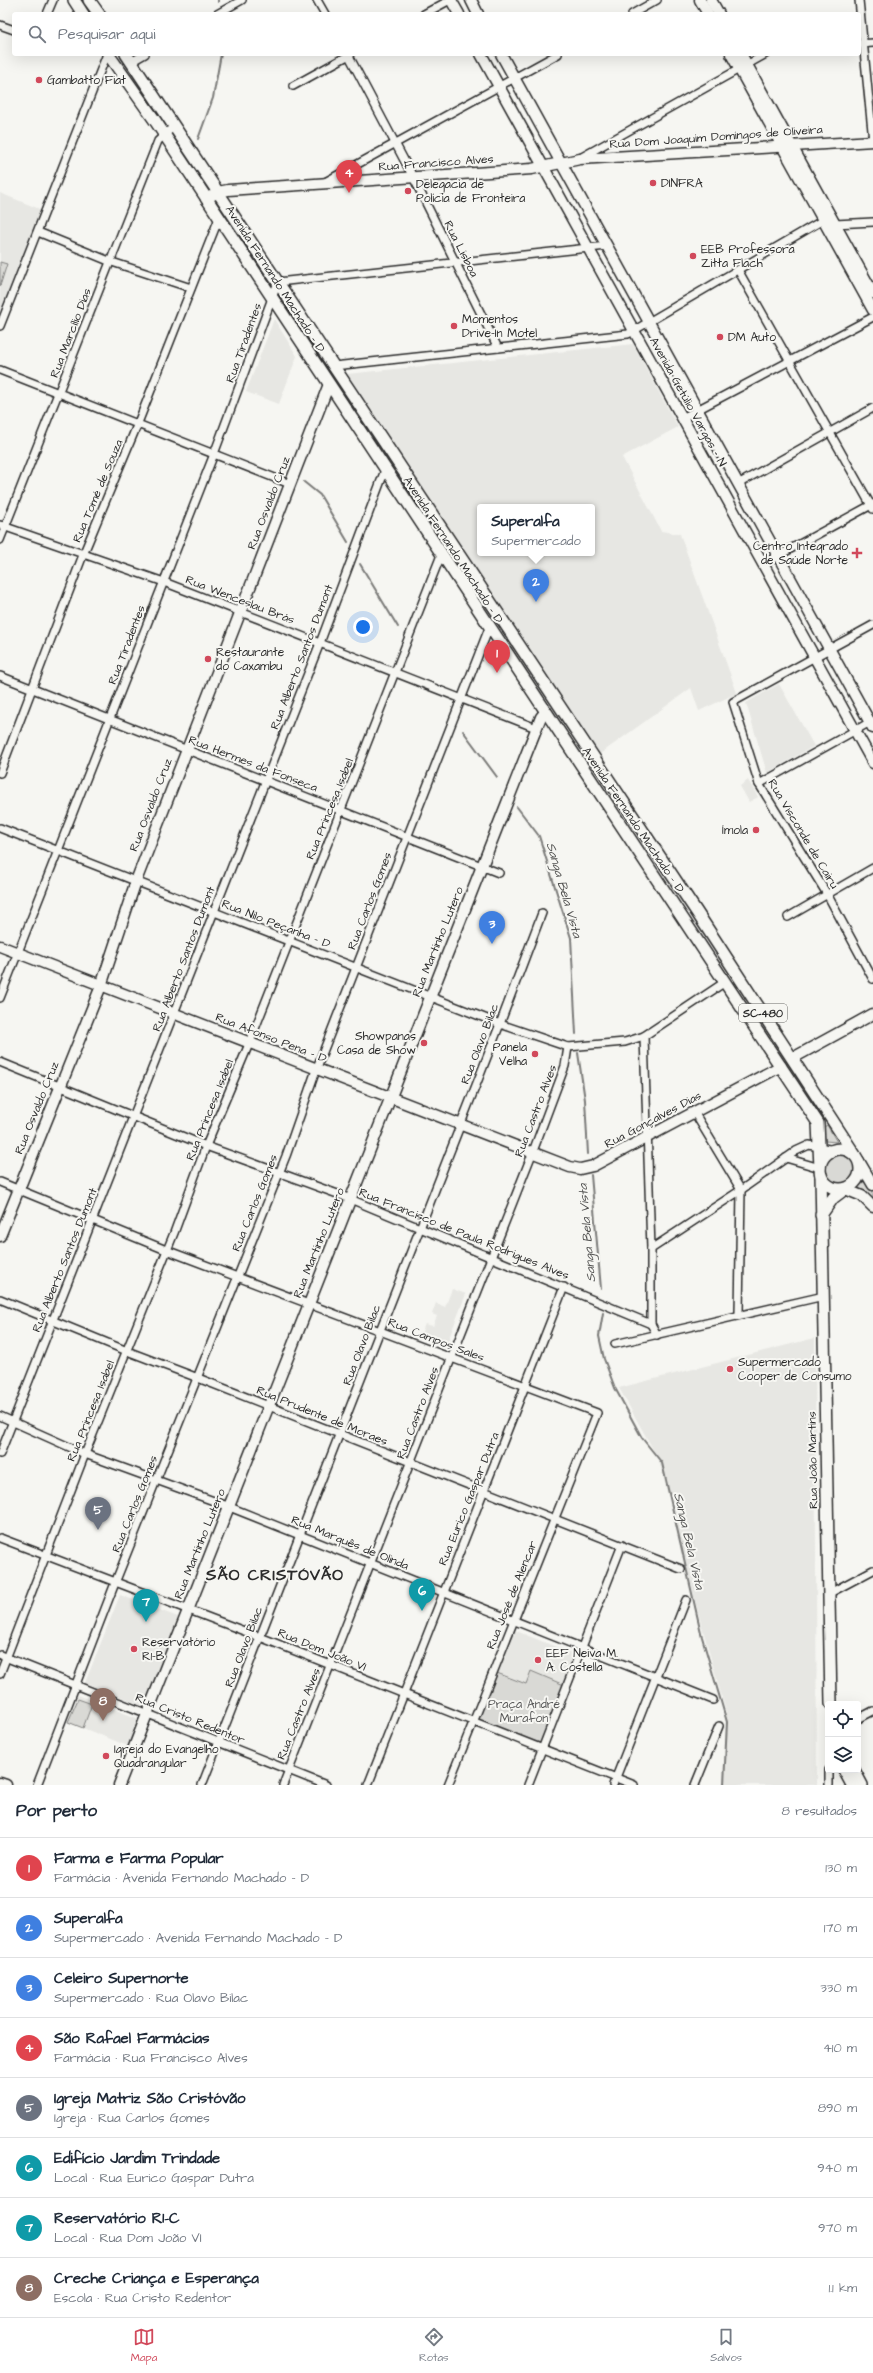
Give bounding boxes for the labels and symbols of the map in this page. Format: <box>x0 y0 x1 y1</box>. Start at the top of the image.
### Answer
place label: Gambatto Fiat <box>47 72 126 89</box>
marker: Gambatto Fiat <box>34 75 44 85</box>
street label: Rua Dom Joaquim Domingos de Oliveira <box>609 121 823 154</box>
street label: Rua Francisco Alves <box>378 150 494 176</box>
pin: 4 <box>336 160 362 193</box>
place label: DINFRA <box>661 175 703 192</box>
place label: Delegacia de Polícia de Fronteira <box>416 176 525 207</box>
marker: DINFRA <box>648 178 658 188</box>
marker: Delegacia de Polícia de Fronteira <box>403 186 413 196</box>
street label: Avenida Fernando Machado - D <box>221 202 329 356</box>
street label: Rua Lisboa <box>440 218 482 280</box>
place label: EEB Professora Zitta Flach <box>701 241 795 272</box>
marker: EEB Professora Zitta Flach <box>688 251 698 261</box>
street label: Rua Marcílio Dias <box>46 286 96 380</box>
street label: Rua Tiradentes <box>222 301 266 385</box>
place label: Momentos Drive-In Motel <box>462 311 537 342</box>
marker: Momentos Drive-In Motel <box>449 321 459 331</box>
place label: DM Auto <box>728 329 776 346</box>
marker: DM Auto <box>715 332 725 342</box>
street label: Avenida Getúlio Vargas - N <box>644 334 731 471</box>
street label: Rua Tomé de Souza <box>69 437 127 545</box>
street label: Rua Osvaldo Cruz <box>243 454 295 552</box>
street label: Avenida Fernando Machado - D <box>399 473 507 627</box>
place label: Centro Integrado de Saúde Norte <box>753 538 849 569</box>
marker: Centro Integrado de Saúde Norte <box>851 547 863 559</box>
pin: 2 <box>523 569 549 602</box>
street label: Rua Wenceslau Brás <box>183 571 297 629</box>
street label: Rua Alberto Santos Dumont <box>266 582 338 732</box>
street label: Rua Tiradentes <box>104 603 150 687</box>
your location <box>353 617 373 637</box>
pin: 1 <box>484 640 510 673</box>
place label: Restaurante do Caxambu <box>216 644 285 675</box>
marker: Restaurante do Caxambu <box>203 654 213 664</box>
street label: Rua Hermes da Fonseca <box>186 732 320 796</box>
street label: Avenida Fernando Machado - D <box>578 744 688 896</box>
street label: Rua Osvaldo Cruz <box>125 756 177 854</box>
street label: Rua Princesa Isabel <box>302 756 358 862</box>
street label: Rua Visconde de Cairu <box>763 776 843 892</box>
place label: Ímola <box>722 822 748 839</box>
marker: Ímola <box>751 825 761 835</box>
water label: Sanga Bela Vista <box>541 840 587 941</box>
street label: Rua Carlos Gomes <box>344 850 396 952</box>
street label: Rua Alberto Santos Dumont <box>148 884 220 1034</box>
street label: Rua Martinho Lutero <box>408 884 468 1000</box>
street label: Rua Nilo Peçanha - D <box>219 895 333 953</box>
pin: 3 <box>479 911 505 944</box>
street label: Rua Olavo Bilac <box>457 1001 503 1087</box>
road number: SC-480 <box>739 1004 787 1022</box>
street label: Rua Afonso Pena - D <box>213 1009 329 1067</box>
place label: Showpanas Casa de Show <box>337 1028 416 1059</box>
marker: Showpanas Casa de Show <box>419 1038 429 1048</box>
place label: Panela Velha <box>493 1039 527 1070</box>
marker: Panela Velha <box>530 1049 540 1059</box>
street label: Rua Princesa Isabel <box>182 1057 238 1163</box>
street label: Rua Osvaldo Cruz <box>11 1059 63 1157</box>
street label: Rua Castro Alves <box>511 1062 561 1160</box>
street label: Rua Gonçalves Dias <box>602 1087 704 1153</box>
street label: Rua Carlos Gomes <box>228 1152 282 1254</box>
water label: Sanga Bela Vista <box>574 1182 601 1283</box>
street label: Rua Francisco de Paula Rodrigues Alves <box>356 1184 572 1285</box>
street label: Rua Alberto Santos Dumont <box>28 1185 102 1335</box>
street label: Rua Martinho Lutero <box>289 1185 349 1301</box>
street label: Rua Olavo Bilac <box>339 1302 385 1388</box>
street label: Rua Campos Sales <box>385 1314 487 1366</box>
place label: Supermercado Cooper de Consumo <box>738 1354 852 1385</box>
street label: Rua Princesa Isabel <box>63 1358 119 1464</box>
street label: Rua Castro Alves <box>393 1364 443 1462</box>
marker: Supermercado Cooper de Consumo <box>725 1364 735 1374</box>
street label: Rua Prudente de Moraes <box>254 1382 390 1450</box>
street label: Rua João Martins <box>804 1411 822 1509</box>
street label: Rua Eurico Gaspar Dutra <box>434 1430 504 1568</box>
street label: Rua Carlos Gomes <box>108 1453 162 1555</box>
street label: Rua Martinho Lutero <box>170 1486 230 1602</box>
water label: Sanga Bela Vista <box>668 1491 709 1593</box>
pin: 5 <box>85 1497 111 1530</box>
street label: Rua Marquês de Olinda <box>289 1512 411 1574</box>
street label: Rua José de Alencar <box>482 1538 542 1652</box>
district label: SÃO CRISTÓVÃO <box>205 1564 344 1586</box>
pin: 6 <box>409 1578 435 1611</box>
pin: 7 <box>133 1589 159 1622</box>
street label: Rua Olavo Bilac <box>221 1604 267 1690</box>
street label: Rua Dom João VI <box>275 1624 369 1676</box>
place label: Reservatório R1-B <box>142 1634 216 1665</box>
marker: Reservatório R1-B <box>129 1644 139 1654</box>
place label: EEF Neiva M. A. Costella <box>546 1645 618 1676</box>
marker: EEF Neiva M. A. Costella <box>533 1655 543 1665</box>
street label: Rua Castro Alves <box>273 1666 325 1762</box>
pin: 8 <box>90 1688 116 1721</box>
street label: Rua Cristo Redentor <box>133 1689 248 1749</box>
park label: Praça André Murafon <box>488 1696 560 1727</box>
place label: Igreja do Evangelho Quadrangular <box>114 1741 219 1773</box>
marker: Igreja do Evangelho Quadrangular <box>101 1751 111 1761</box>

